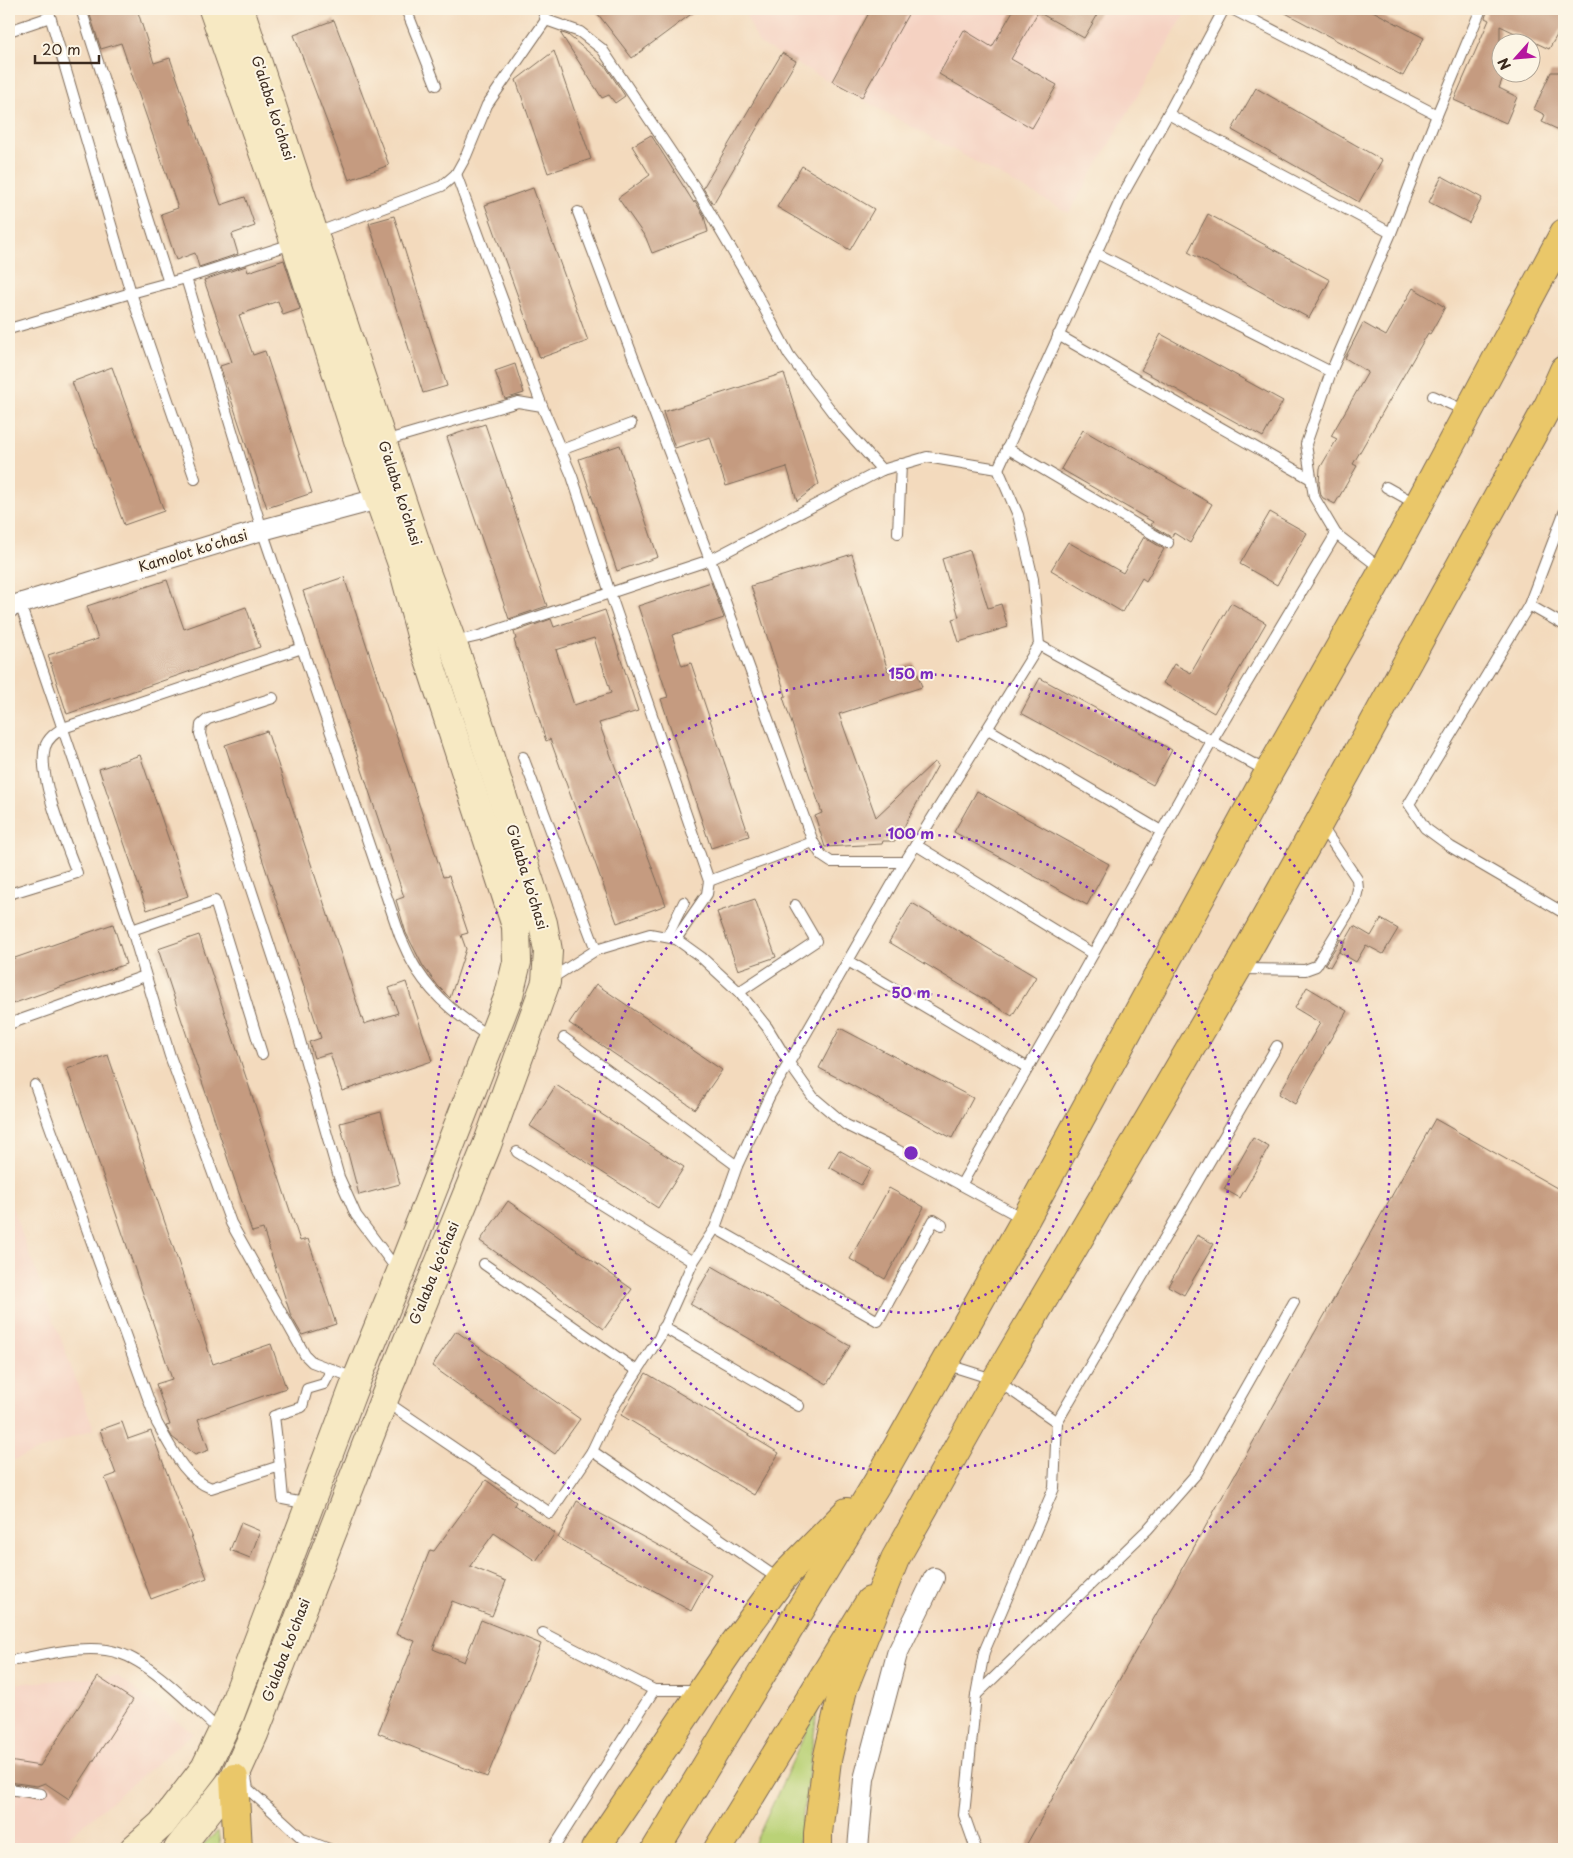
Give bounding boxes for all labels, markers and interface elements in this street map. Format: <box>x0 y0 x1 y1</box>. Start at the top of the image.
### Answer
scale bar <box>35 32 99 64</box>
north arrow <box>1490 32 1540 82</box>
text: 20 m <box>42 37 81 60</box>
street label: G'alaba ko'chasi <box>247 52 300 163</box>
text: N <box>1492 54 1516 74</box>
street label: G'alaba ko'chasi <box>374 437 427 548</box>
street label: Kamolot koʻchasi <box>136 524 250 577</box>
text: 150 m <box>888 661 934 684</box>
street label: G'alaba ko'chasi <box>501 821 554 932</box>
text: 100 m <box>888 821 934 844</box>
text: 50 m <box>892 980 930 1003</box>
centre of rings <box>902 1144 920 1162</box>
street label: G'alaba ko'chasi <box>403 1218 464 1328</box>
street label: G'alaba ko'chasi <box>256 1595 315 1705</box>

